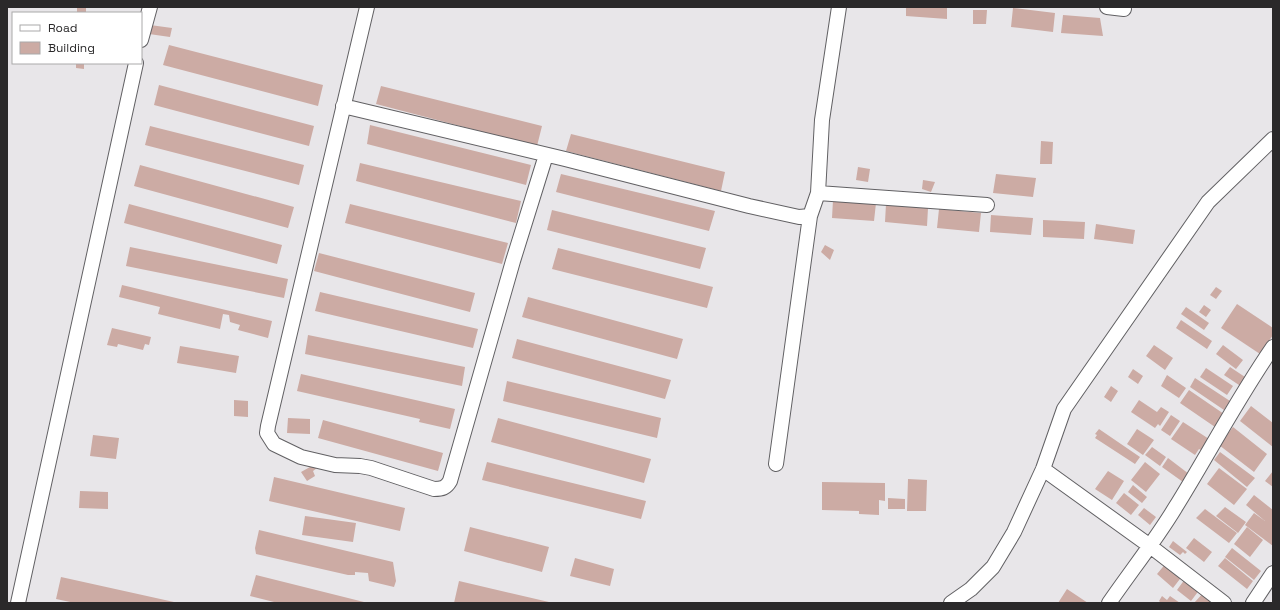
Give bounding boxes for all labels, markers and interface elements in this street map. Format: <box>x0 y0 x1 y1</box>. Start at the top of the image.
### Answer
legend <box>12 12 142 64</box>
text: Road <box>48 20 77 36</box>
text: Building <box>48 40 95 56</box>

